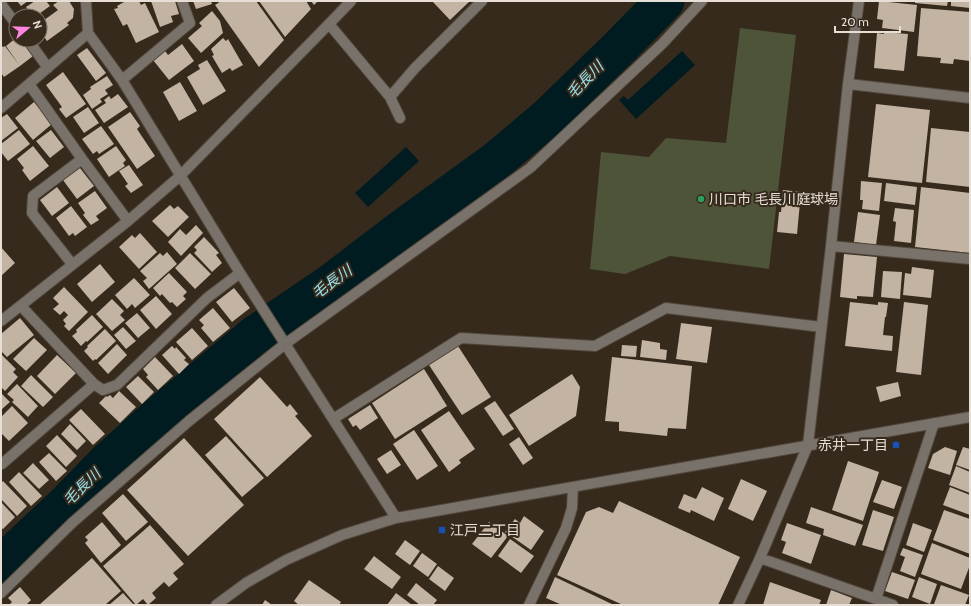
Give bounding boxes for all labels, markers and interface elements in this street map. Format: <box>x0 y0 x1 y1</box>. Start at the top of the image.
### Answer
north arrow <box>8 8 48 48</box>
scale bar <box>835 8 900 34</box>
text: 20 m <box>841 14 869 29</box>
text: N <box>30 19 45 31</box>
water label: 毛長川 <box>563 56 609 102</box>
place label: 川口市 毛長川庭球場 <box>709 190 838 208</box>
marker: 川口市 毛長川庭球場 <box>696 194 706 204</box>
water label: 毛長川 <box>309 260 357 303</box>
place label: 赤井一丁目 <box>818 436 888 454</box>
marker: 赤井一丁目 <box>891 440 901 450</box>
water label: 毛長川 <box>60 464 106 509</box>
place label: 江戸二丁目 <box>450 521 520 539</box>
marker: 江戸二丁目 <box>437 525 447 535</box>

